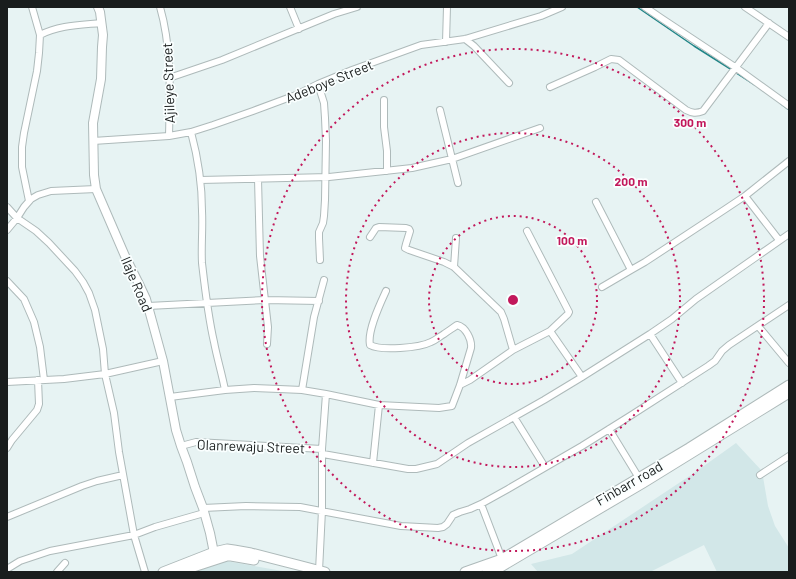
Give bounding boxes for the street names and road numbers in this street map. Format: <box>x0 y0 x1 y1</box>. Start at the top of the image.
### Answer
street label: Ajileye Street <box>158 42 178 124</box>
street label: Adeboye Street <box>283 56 375 106</box>
street label: Ilaje Road <box>118 254 156 314</box>
street label: Olanrewaju Street <box>197 436 305 456</box>
street label: Finbarr road <box>593 457 665 509</box>

